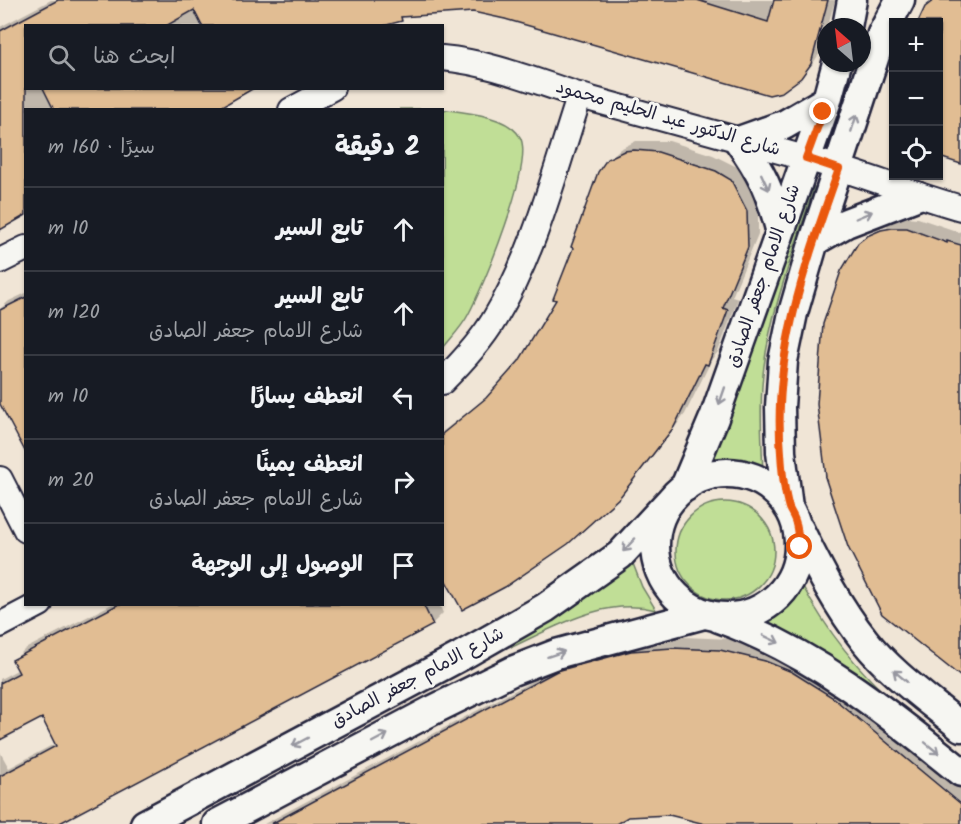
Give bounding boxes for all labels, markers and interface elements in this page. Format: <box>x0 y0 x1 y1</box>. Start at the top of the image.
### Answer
north arrow <box>817 18 871 72</box>
map controls <box>889 18 943 180</box>
button: + <box>889 18 943 72</box>
search box <box>24 24 444 90</box>
text: ابحث هنا <box>93 40 175 75</box>
icon: search <box>45 41 78 74</box>
button: − <box>889 72 943 126</box>
street label: شارع الدكتور عبد الحليم محمود <box>552 73 784 165</box>
route end <box>809 98 835 124</box>
one-way arrow <box>849 114 860 133</box>
button: locate <box>889 126 943 180</box>
text: 2 دقيقة <box>335 127 420 169</box>
text: سيرًا · 160 m <box>48 132 155 164</box>
one-way arrow <box>760 173 771 191</box>
street label: شارع الامام جعفر الصادق <box>719 180 809 372</box>
one-way arrow <box>854 209 872 220</box>
text: تابع السير <box>276 212 363 247</box>
text: 10 m <box>48 213 88 245</box>
icon: ahead <box>387 213 420 246</box>
text: تابع السير <box>276 280 363 315</box>
text: 120 m <box>48 297 100 329</box>
icon: ahead <box>387 297 420 330</box>
text: شارع الامام جعفر الصادق <box>149 316 363 348</box>
text: انعطف يسارًا <box>251 380 363 415</box>
text: 10 m <box>48 381 88 413</box>
icon: left <box>387 381 420 414</box>
one-way arrow <box>716 386 727 405</box>
text: انعطف يمينًا <box>256 448 363 483</box>
text: 20 m <box>48 465 94 497</box>
icon: right <box>387 465 420 498</box>
text: شارع الامام جعفر الصادق <box>149 484 363 516</box>
route start <box>786 533 812 559</box>
one-way arrow <box>622 538 636 553</box>
text: الوصول إلى الوجهة <box>191 548 363 583</box>
icon: arrive <box>387 549 420 582</box>
street label: شارع الامام جعفر الصادق <box>326 620 510 736</box>
one-way arrow <box>762 634 780 645</box>
one-way arrow <box>546 648 565 659</box>
one-way arrow <box>893 669 908 683</box>
one-way arrow <box>371 732 389 743</box>
one-way arrow <box>291 736 309 748</box>
one-way arrow <box>924 742 940 755</box>

